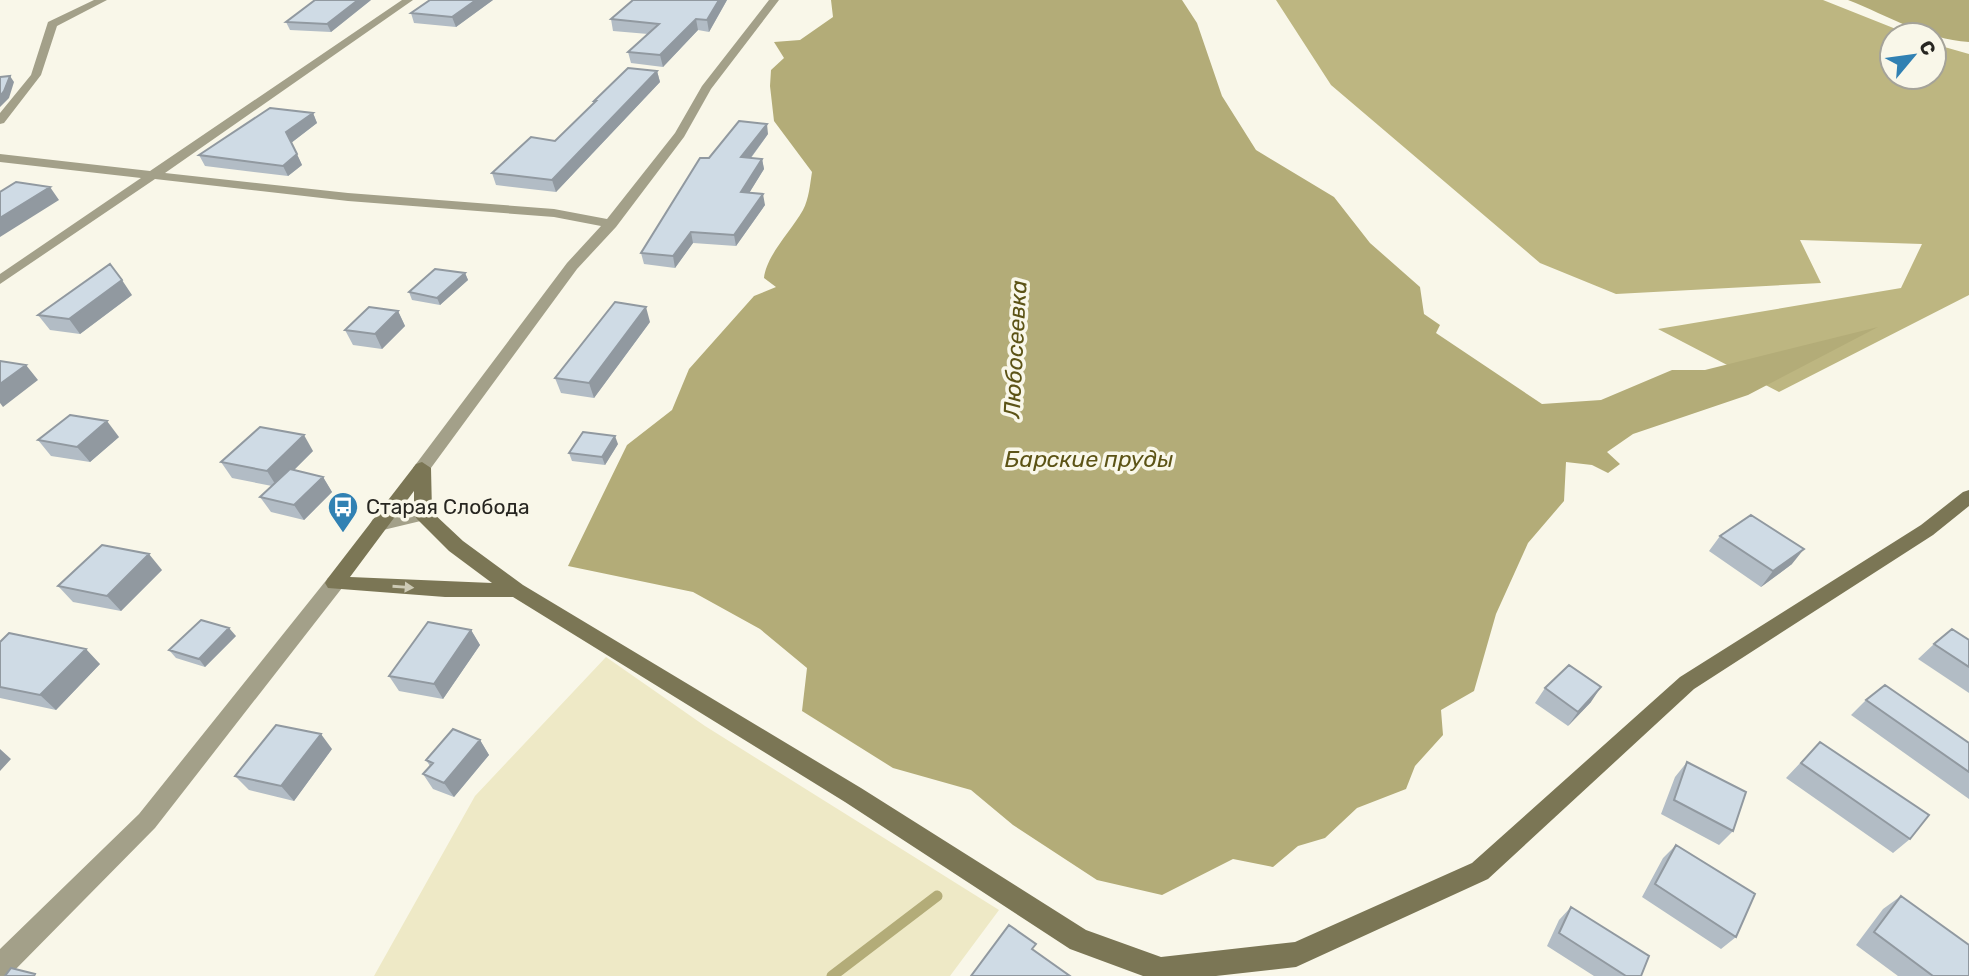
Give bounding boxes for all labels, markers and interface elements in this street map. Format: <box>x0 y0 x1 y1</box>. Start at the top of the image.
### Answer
north arrow <box>1878 21 1948 91</box>
text: С <box>1914 37 1941 59</box>
water label: Любосеевка <box>997 279 1033 421</box>
water label: Барские пруды <box>1005 445 1173 473</box>
bus stop icon: Старая Слобода <box>326 490 360 534</box>
place label: Старая Слобода <box>366 494 530 519</box>
one-way arrow <box>393 582 415 593</box>

